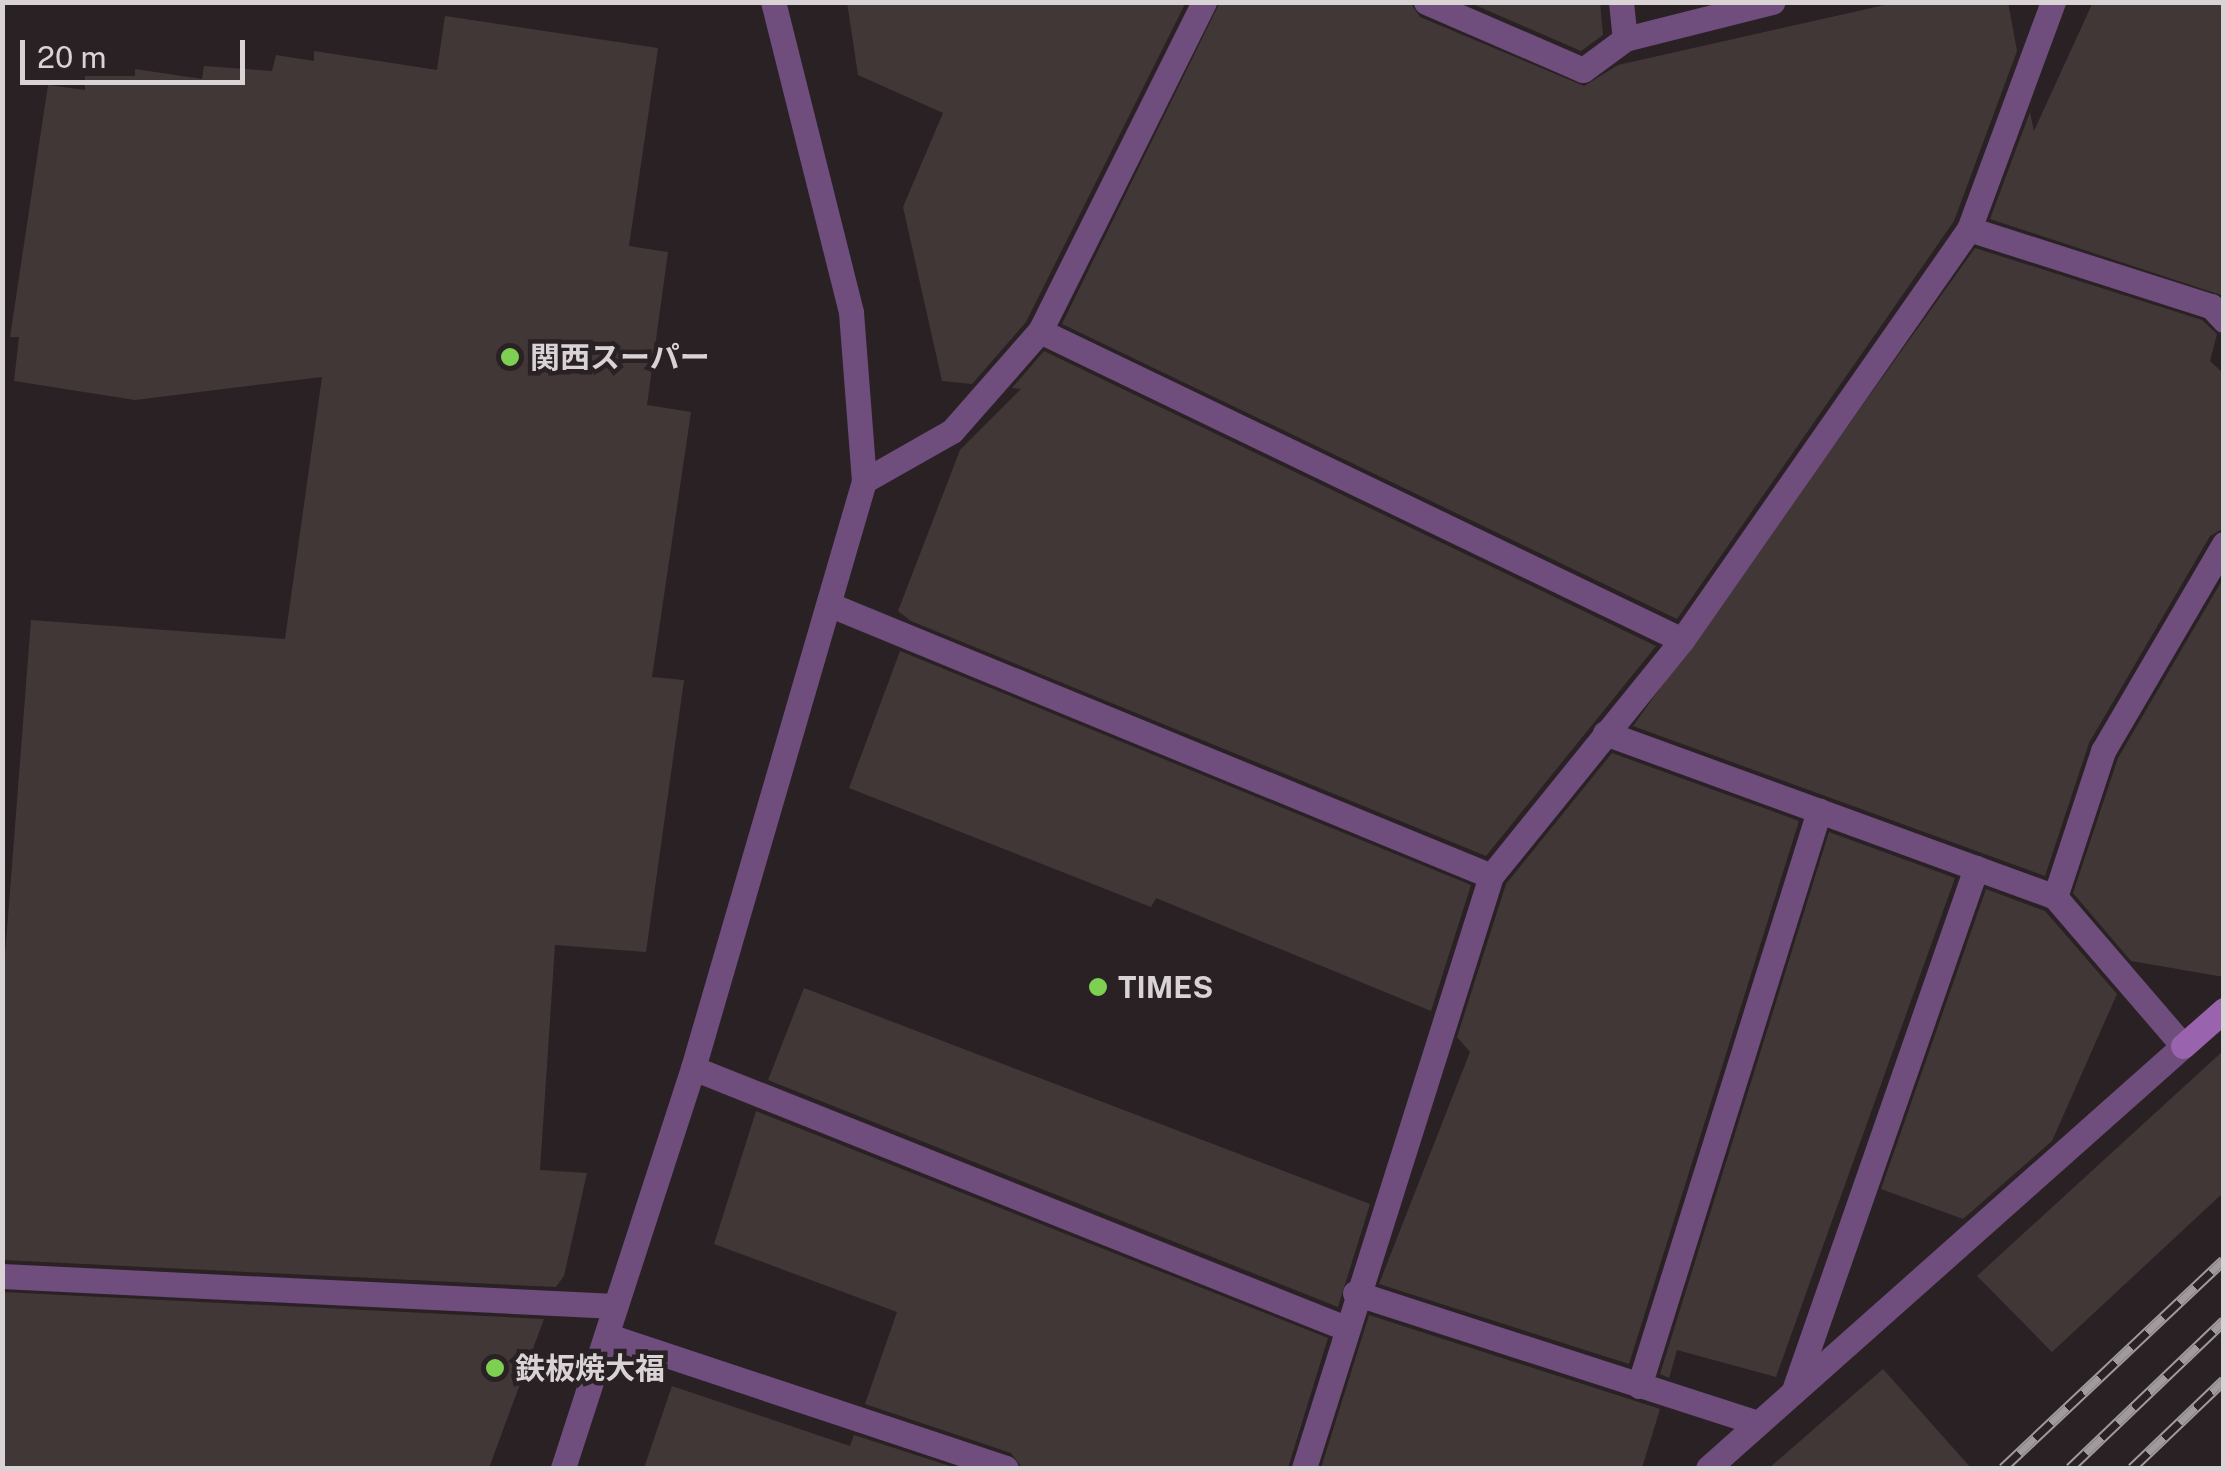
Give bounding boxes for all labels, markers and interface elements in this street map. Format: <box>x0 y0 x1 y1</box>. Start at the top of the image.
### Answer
scale bar <box>25 20 250 82</box>
text: 20 m <box>37 39 106 75</box>
place label: 関西スーパー <box>530 339 710 375</box>
marker: 関西スーパー <box>499 346 521 368</box>
place label: TIMES <box>1118 969 1213 1005</box>
marker: TIMES <box>1087 976 1109 998</box>
place label: 鉄板焼大福 <box>515 1350 665 1386</box>
marker: 鉄板焼大福 <box>484 1357 506 1379</box>

